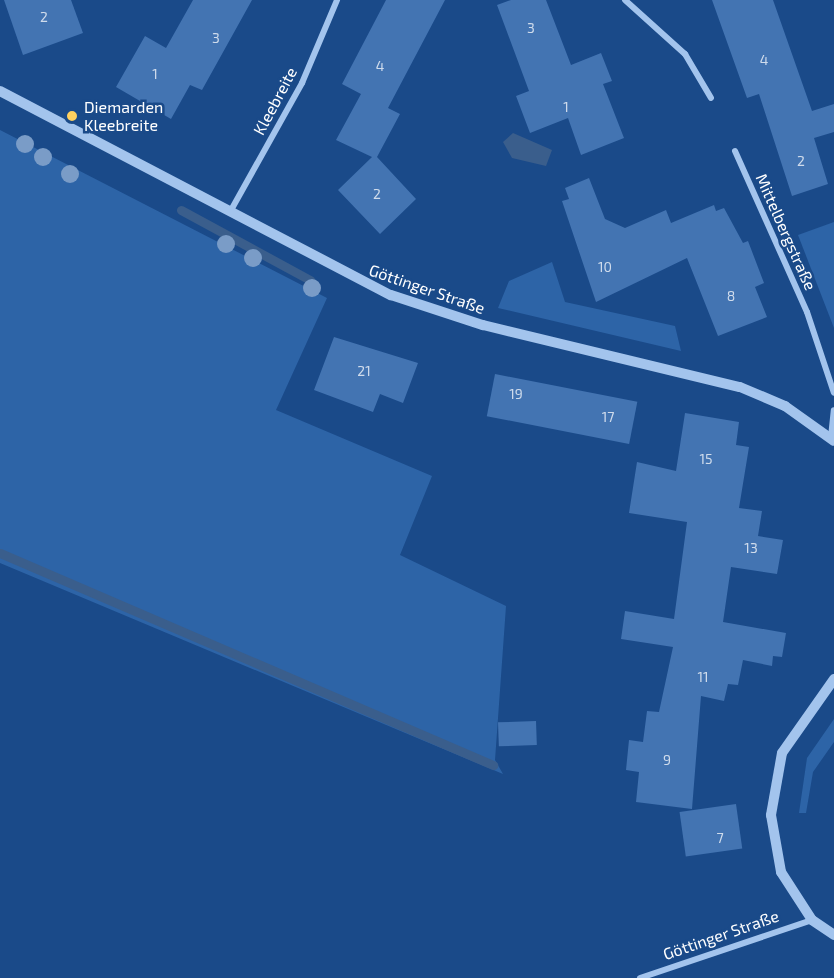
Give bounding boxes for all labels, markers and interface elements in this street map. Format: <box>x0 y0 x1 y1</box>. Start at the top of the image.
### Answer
house number: 2 <box>40 9 48 25</box>
house number: 3 <box>527 20 535 36</box>
house number: 3 <box>212 30 220 46</box>
house number: 4 <box>760 52 768 68</box>
house number: 4 <box>376 58 384 74</box>
street label: Kleebreite <box>249 64 301 138</box>
house number: 1 <box>152 66 158 82</box>
place label: Diemarden Kleebreite <box>84 97 163 135</box>
house number: 1 <box>563 99 569 115</box>
marker: Diemarden Kleebreite <box>65 109 79 123</box>
house number: 2 <box>797 153 805 169</box>
street label: Mittelbergstraße <box>752 171 820 293</box>
house number: 2 <box>373 186 381 202</box>
house number: 10 <box>598 259 612 275</box>
street label: Göttinger Straße <box>366 260 488 318</box>
house number: 8 <box>727 288 735 304</box>
house number: 21 <box>357 363 371 379</box>
house number: 19 <box>509 386 523 402</box>
house number: 17 <box>602 409 614 425</box>
house number: 15 <box>699 451 713 467</box>
house number: 13 <box>744 540 758 556</box>
house number: 11 <box>697 669 709 685</box>
house number: 9 <box>663 752 671 768</box>
house number: 7 <box>716 830 724 846</box>
street label: Göttinger Straße <box>660 906 782 964</box>

